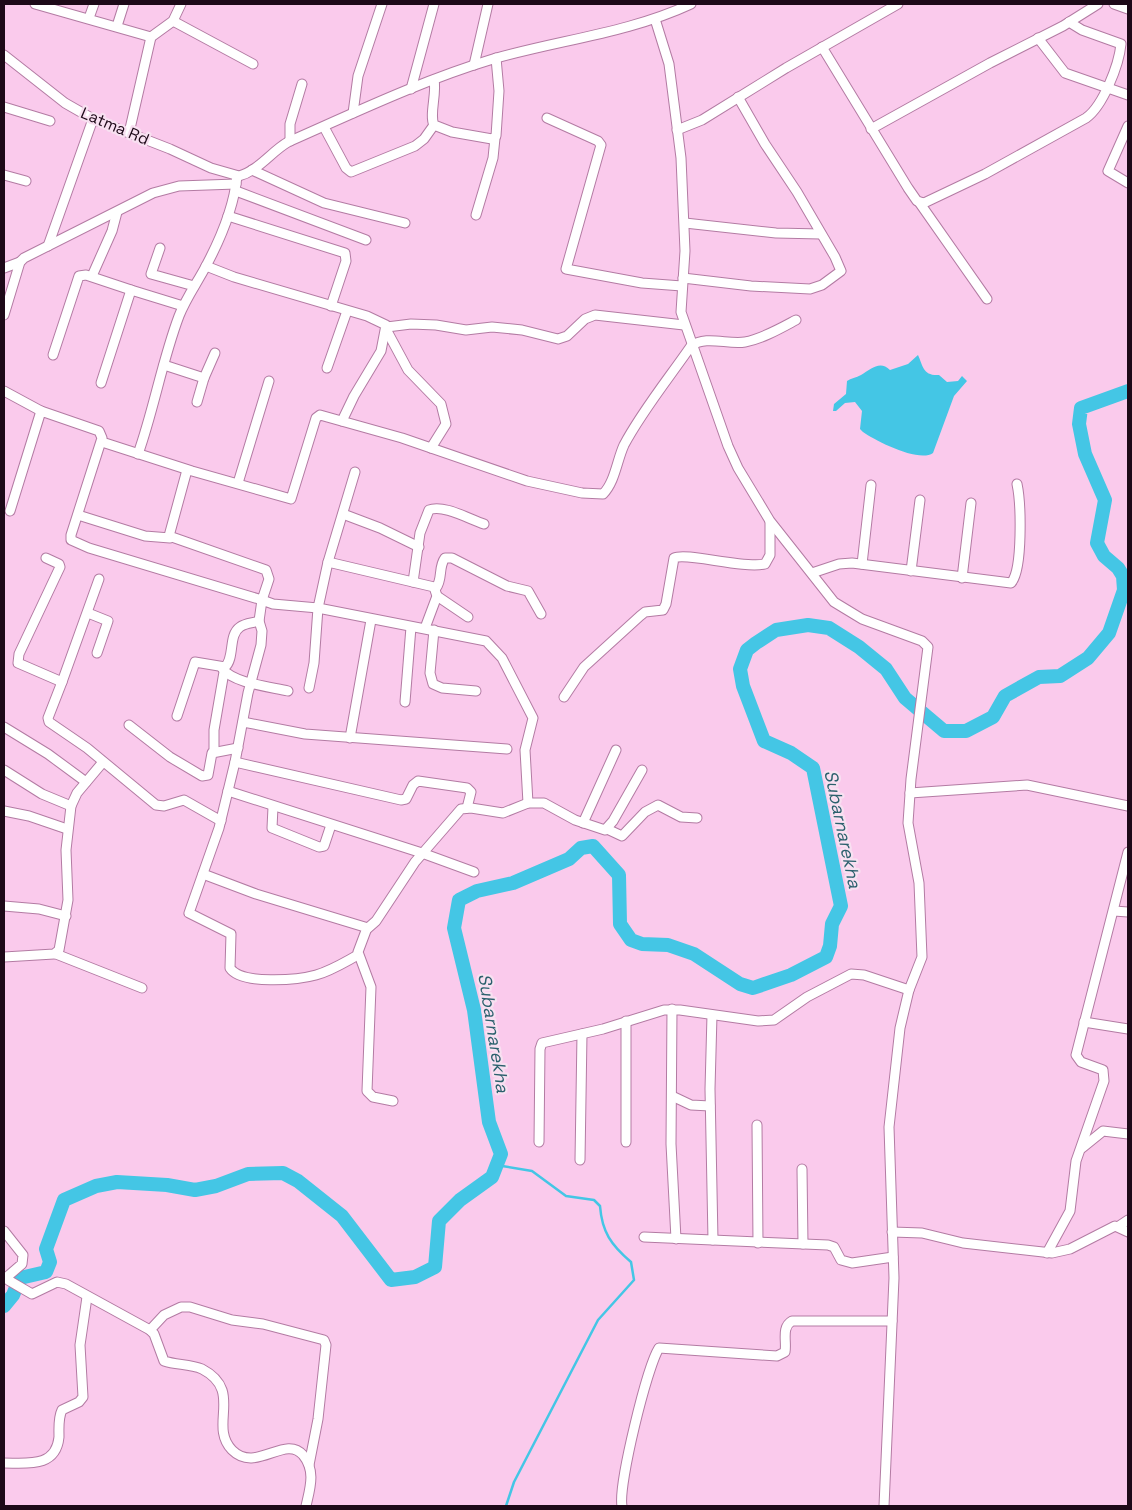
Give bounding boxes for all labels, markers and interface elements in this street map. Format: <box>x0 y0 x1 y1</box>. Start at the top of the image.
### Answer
street label: Latma Rd <box>78 102 152 150</box>
water label: Subarnarekha <box>819 768 867 891</box>
water label: Subarnarekha <box>473 972 515 1095</box>

